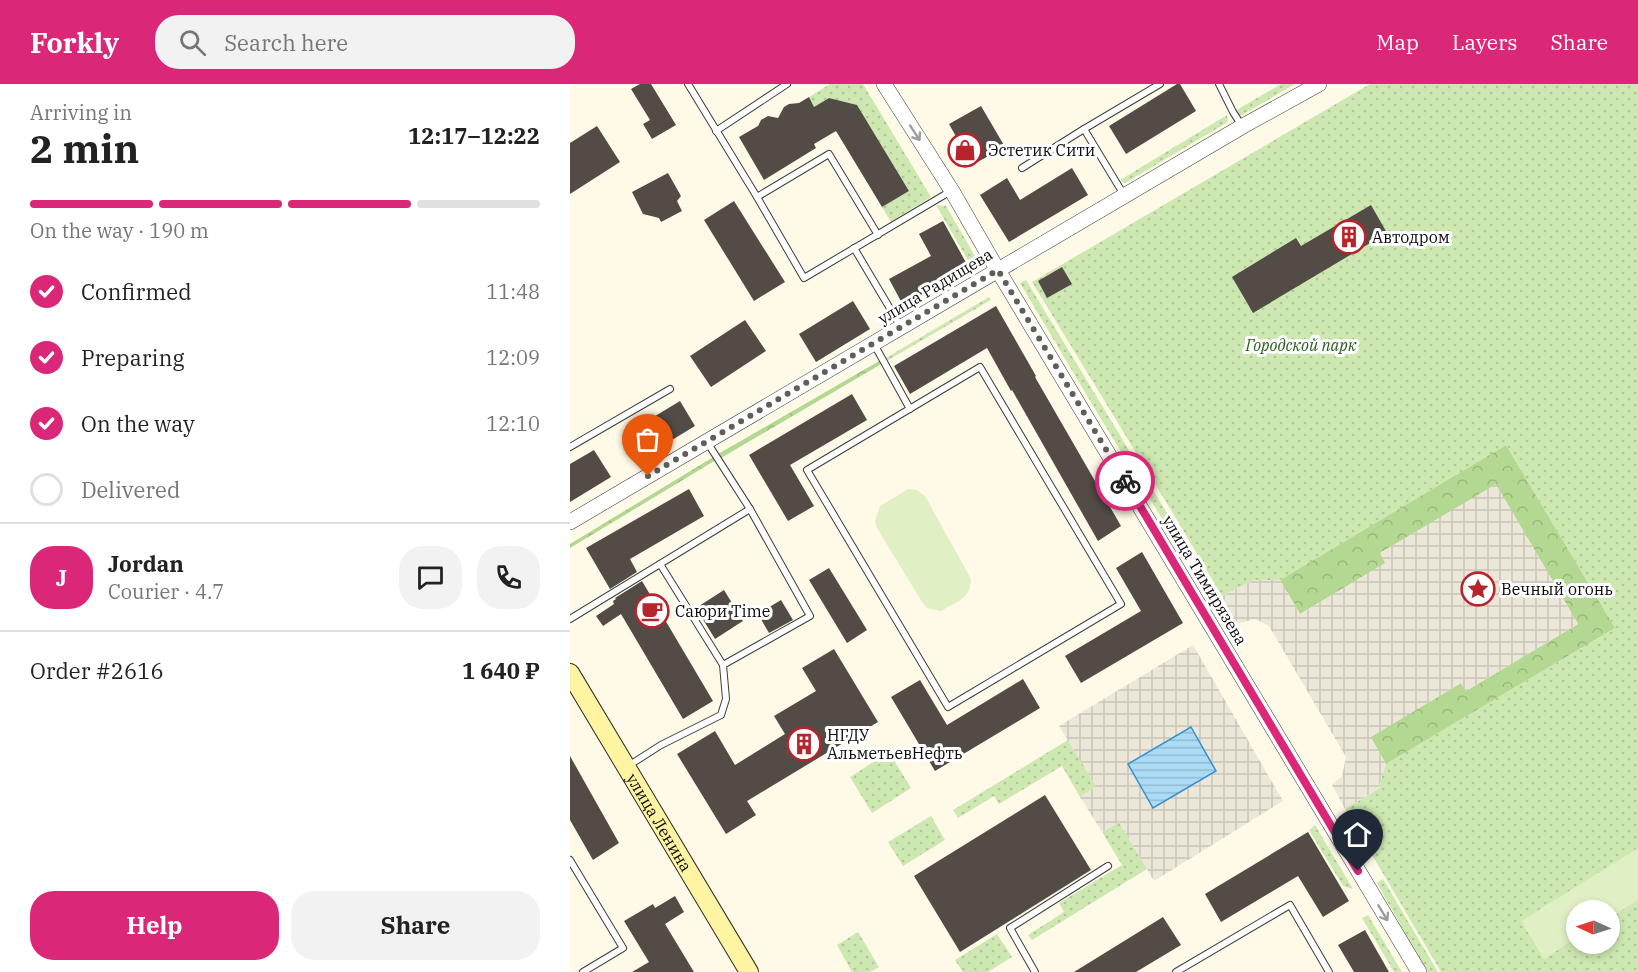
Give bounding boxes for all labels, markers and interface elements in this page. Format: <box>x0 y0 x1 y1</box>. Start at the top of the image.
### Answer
search box <box>155 15 575 69</box>
text: Forkly <box>30 24 119 61</box>
icon: search <box>176 26 209 59</box>
text: Search here <box>224 28 348 57</box>
text: Map <box>1376 28 1419 56</box>
text: Layers <box>1452 28 1518 56</box>
text: Share <box>1551 28 1608 56</box>
text: Arriving in <box>30 99 132 126</box>
text: 12:17–12:22 <box>408 121 540 150</box>
text: 2 min <box>30 123 139 174</box>
one-way arrow <box>909 124 921 141</box>
shop icon: Эстетик Сити <box>947 132 983 168</box>
place label: Эстетик Сити <box>988 140 1095 160</box>
text: On the way · 190 m <box>30 217 209 244</box>
building icon: Автодром <box>1331 219 1367 255</box>
place label: Автодром <box>1372 227 1450 247</box>
street label: улица Радищева <box>874 244 996 328</box>
icon: check <box>30 275 63 308</box>
text: Confirmed <box>81 277 192 306</box>
text: 11:48 <box>486 278 540 305</box>
park label: Городской парк <box>1244 335 1357 355</box>
icon: check <box>30 341 63 374</box>
text: Preparing <box>81 343 185 372</box>
text: 12:09 <box>486 344 540 371</box>
icon: check <box>30 407 63 440</box>
text: On the way <box>81 409 195 438</box>
text: 12:10 <box>486 410 540 437</box>
pin <box>622 414 673 476</box>
icon: bag <box>631 423 664 456</box>
courier <box>1095 451 1155 511</box>
icon: bike <box>1109 465 1142 498</box>
text: Delivered <box>81 475 180 504</box>
street label: улица Тимирязева <box>1158 511 1252 649</box>
button: chat <box>399 546 462 609</box>
button: phone <box>477 546 540 609</box>
text: Jordan <box>108 549 184 578</box>
text: J <box>56 563 67 592</box>
place icon: Вечный огонь <box>1460 571 1496 607</box>
text: Courier · 4.7 <box>108 578 224 605</box>
place label: Вечный огонь <box>1501 579 1613 599</box>
cafe icon: Саюри Time <box>634 593 670 629</box>
place label: Саюри Time <box>675 601 770 621</box>
text: Order #2616 <box>30 656 164 685</box>
text: 1 640 ₽ <box>462 656 540 685</box>
place label: НГДУ АльметьевНефть <box>827 725 963 763</box>
building icon: НГДУ АльметьевНефть <box>786 726 822 762</box>
street label: улица Ленина <box>622 770 697 875</box>
pin <box>1332 809 1383 871</box>
icon: home <box>1341 818 1374 851</box>
button: Help <box>30 891 279 960</box>
button: Share <box>291 891 540 960</box>
north arrow <box>1566 900 1620 954</box>
map controls <box>1566 900 1620 954</box>
one-way arrow <box>1377 904 1389 921</box>

